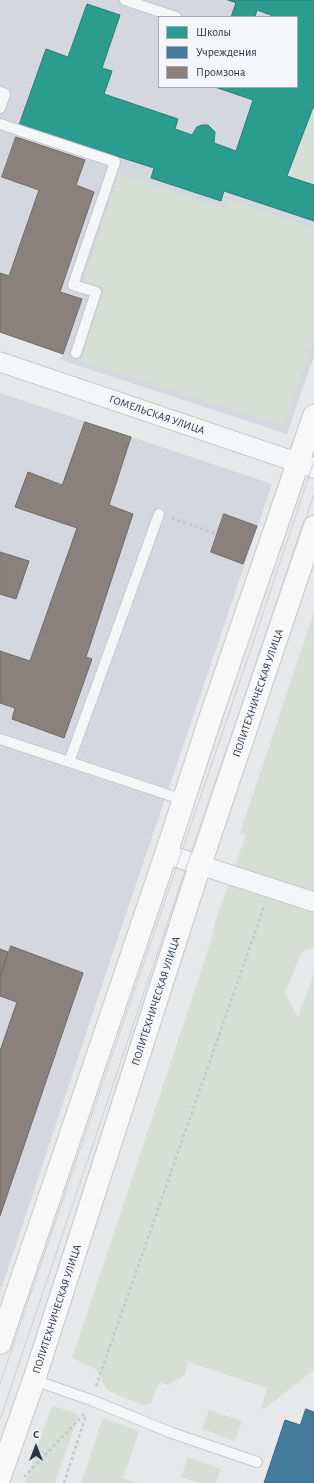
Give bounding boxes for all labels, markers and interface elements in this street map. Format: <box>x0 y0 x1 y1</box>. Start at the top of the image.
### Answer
legend <box>158 16 298 88</box>
text: Школы <box>196 26 231 38</box>
text: Учреждения <box>196 46 257 58</box>
text: Промзона <box>196 66 246 78</box>
street label: ГОМЕЛЬСКАЯ УЛИЦА <box>107 392 207 438</box>
street label: ПОЛИТЕХНИЧЕСКАЯ УЛИЦА <box>230 627 286 759</box>
street label: ПОЛИТЕХНИЧЕСКАЯ УЛИЦА <box>129 935 183 1067</box>
street label: ПОЛИТЕХНИЧЕСКАЯ УЛИЦА <box>30 1243 84 1375</box>
north arrow <box>16 1427 56 1467</box>
text: С <box>33 1429 39 1440</box>

